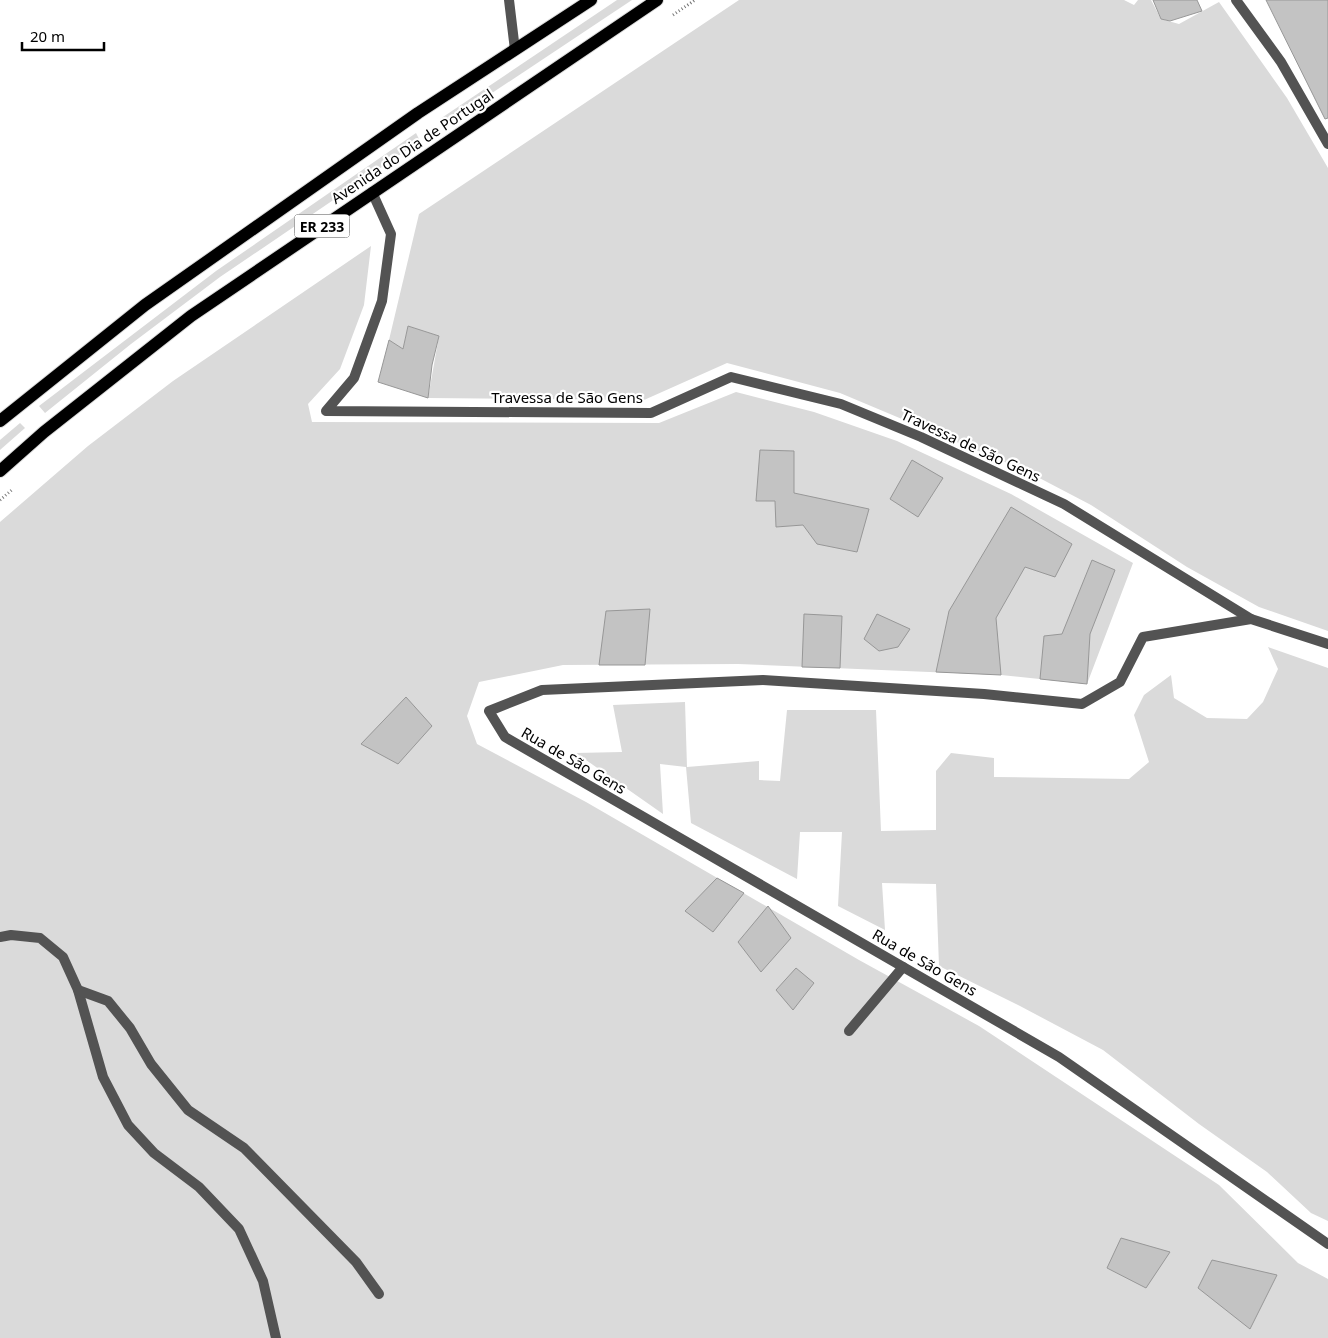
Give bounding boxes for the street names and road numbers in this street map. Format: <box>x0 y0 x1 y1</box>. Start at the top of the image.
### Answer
street label: Avenida do Dia de Portugal <box>327 84 497 208</box>
road number: ER 233 <box>294 215 350 238</box>
street label: Travessa de São Gens <box>491 387 643 407</box>
street label: Travessa de São Gens <box>898 404 1044 486</box>
street label: Rua de São Gens <box>518 722 630 798</box>
street label: Rua de São Gens <box>869 924 981 1000</box>

